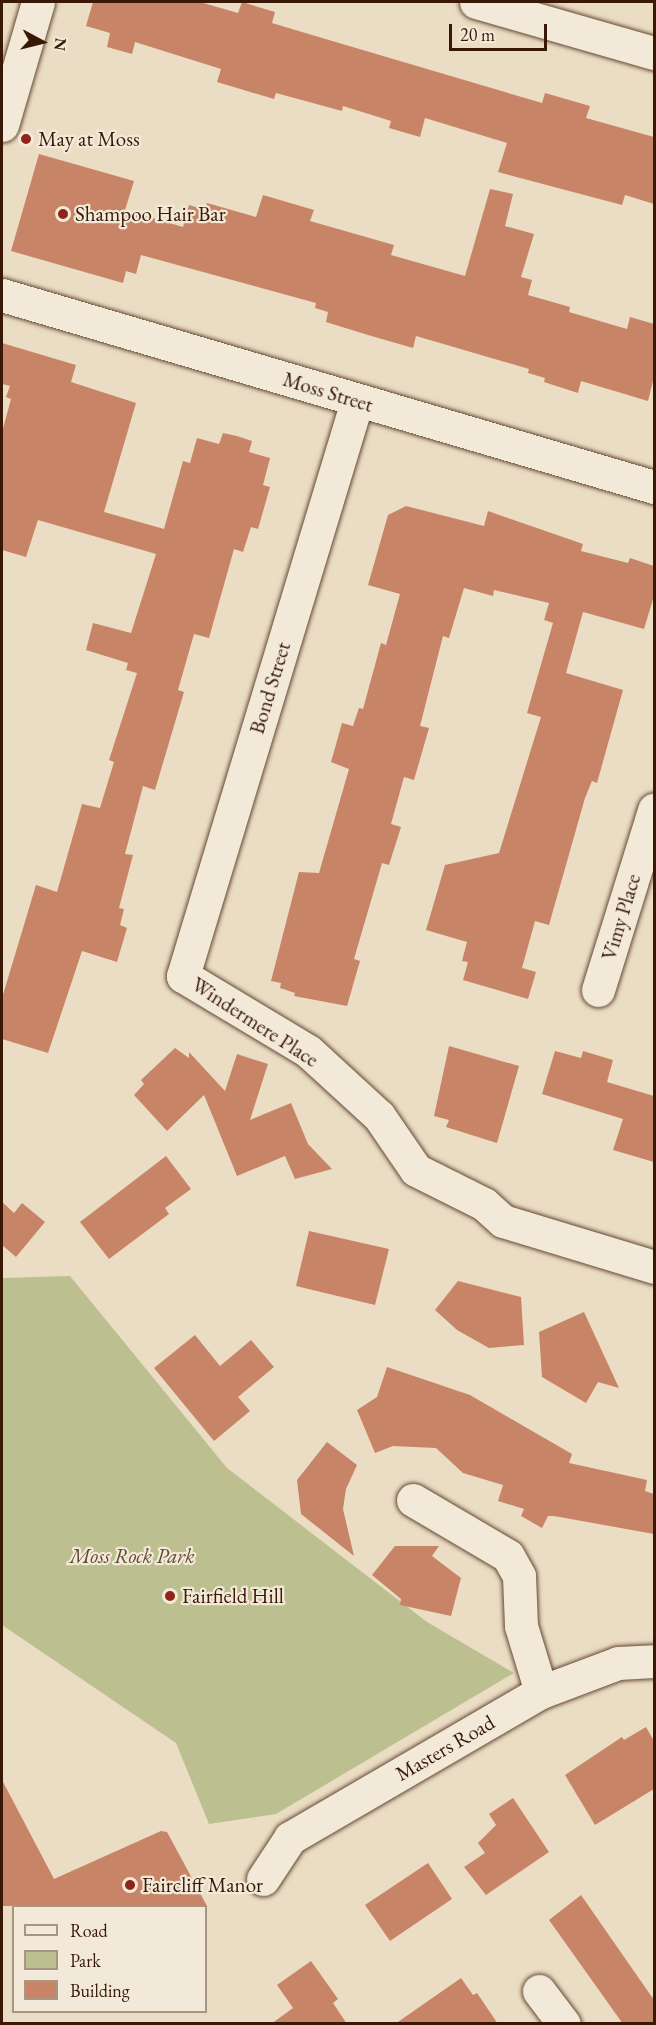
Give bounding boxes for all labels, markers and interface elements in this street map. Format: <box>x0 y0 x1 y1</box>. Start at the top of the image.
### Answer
north arrow <box>12 12 72 72</box>
scale bar <box>452 12 550 50</box>
text: 20 m <box>460 23 495 46</box>
text: N <box>49 37 72 52</box>
place label: May at Moss <box>38 126 140 152</box>
marker: May at Moss <box>19 132 33 146</box>
place label: Shampoo Hair Bar <box>75 201 226 227</box>
marker: Shampoo Hair Bar <box>56 207 70 221</box>
street label: Moss Street <box>280 366 376 418</box>
street label: Bond Street <box>244 639 296 737</box>
street label: Vimy Place <box>596 871 646 963</box>
street label: Windermere Place <box>187 972 323 1072</box>
park label: Moss Rock Park <box>69 1543 195 1569</box>
place label: Fairfield Hill <box>182 1583 284 1609</box>
marker: Fairfield Hill <box>163 1589 177 1603</box>
street label: Masters Road <box>391 1709 499 1787</box>
place label: Faircliff Manor <box>142 1872 263 1898</box>
marker: Faircliff Manor <box>123 1878 137 1892</box>
legend <box>12 1905 207 2013</box>
text: Road <box>70 1919 108 1942</box>
text: Park <box>70 1949 101 1972</box>
text: Building <box>70 1979 130 2002</box>

